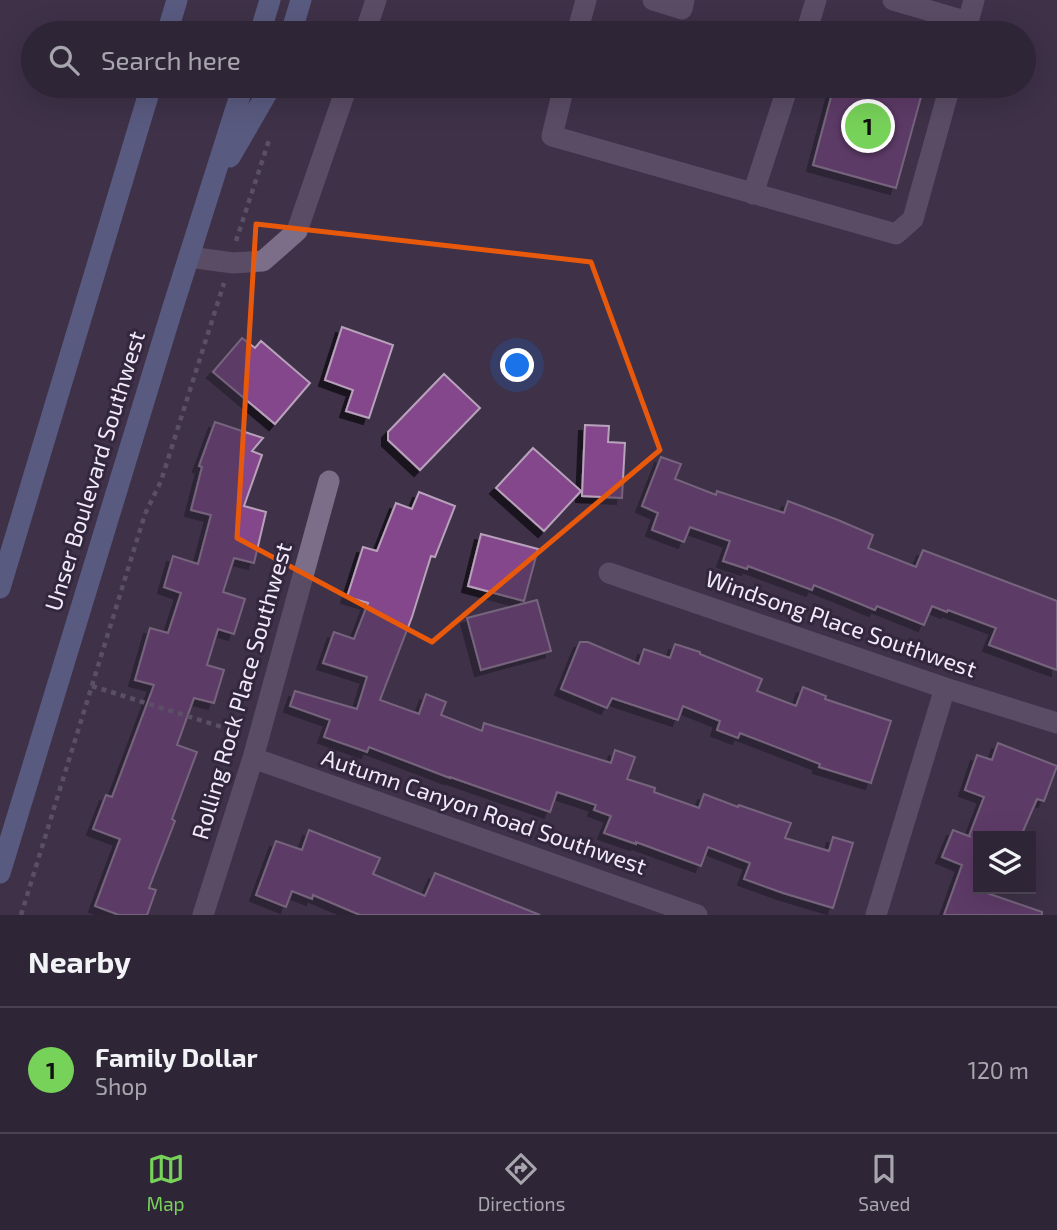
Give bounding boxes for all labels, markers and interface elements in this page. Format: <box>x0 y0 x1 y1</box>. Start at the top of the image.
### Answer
search box <box>21 21 1036 98</box>
icon: search <box>45 41 83 79</box>
text: Search here <box>101 44 241 75</box>
pin: 1 <box>845 100 891 152</box>
street label: Unser Boulevard Southwest <box>38 327 150 614</box>
your location <box>500 348 534 382</box>
street label: Rolling Rock Place Southwest <box>185 539 297 842</box>
street label: Windsong Place Southwest <box>702 563 981 683</box>
street label: Autumn Canyon Road Southwest <box>318 742 651 880</box>
map controls <box>973 831 1036 894</box>
button: layers <box>973 831 1036 894</box>
text: Nearby <box>28 943 131 979</box>
text: Family Dollar <box>95 1041 258 1072</box>
text: 1 <box>46 1056 56 1084</box>
text: 120 m <box>968 1056 1029 1084</box>
text: Shop <box>95 1072 148 1100</box>
tab: Map <box>147 1150 185 1215</box>
tab: Directions <box>478 1150 565 1215</box>
tab: Saved <box>858 1150 910 1215</box>

